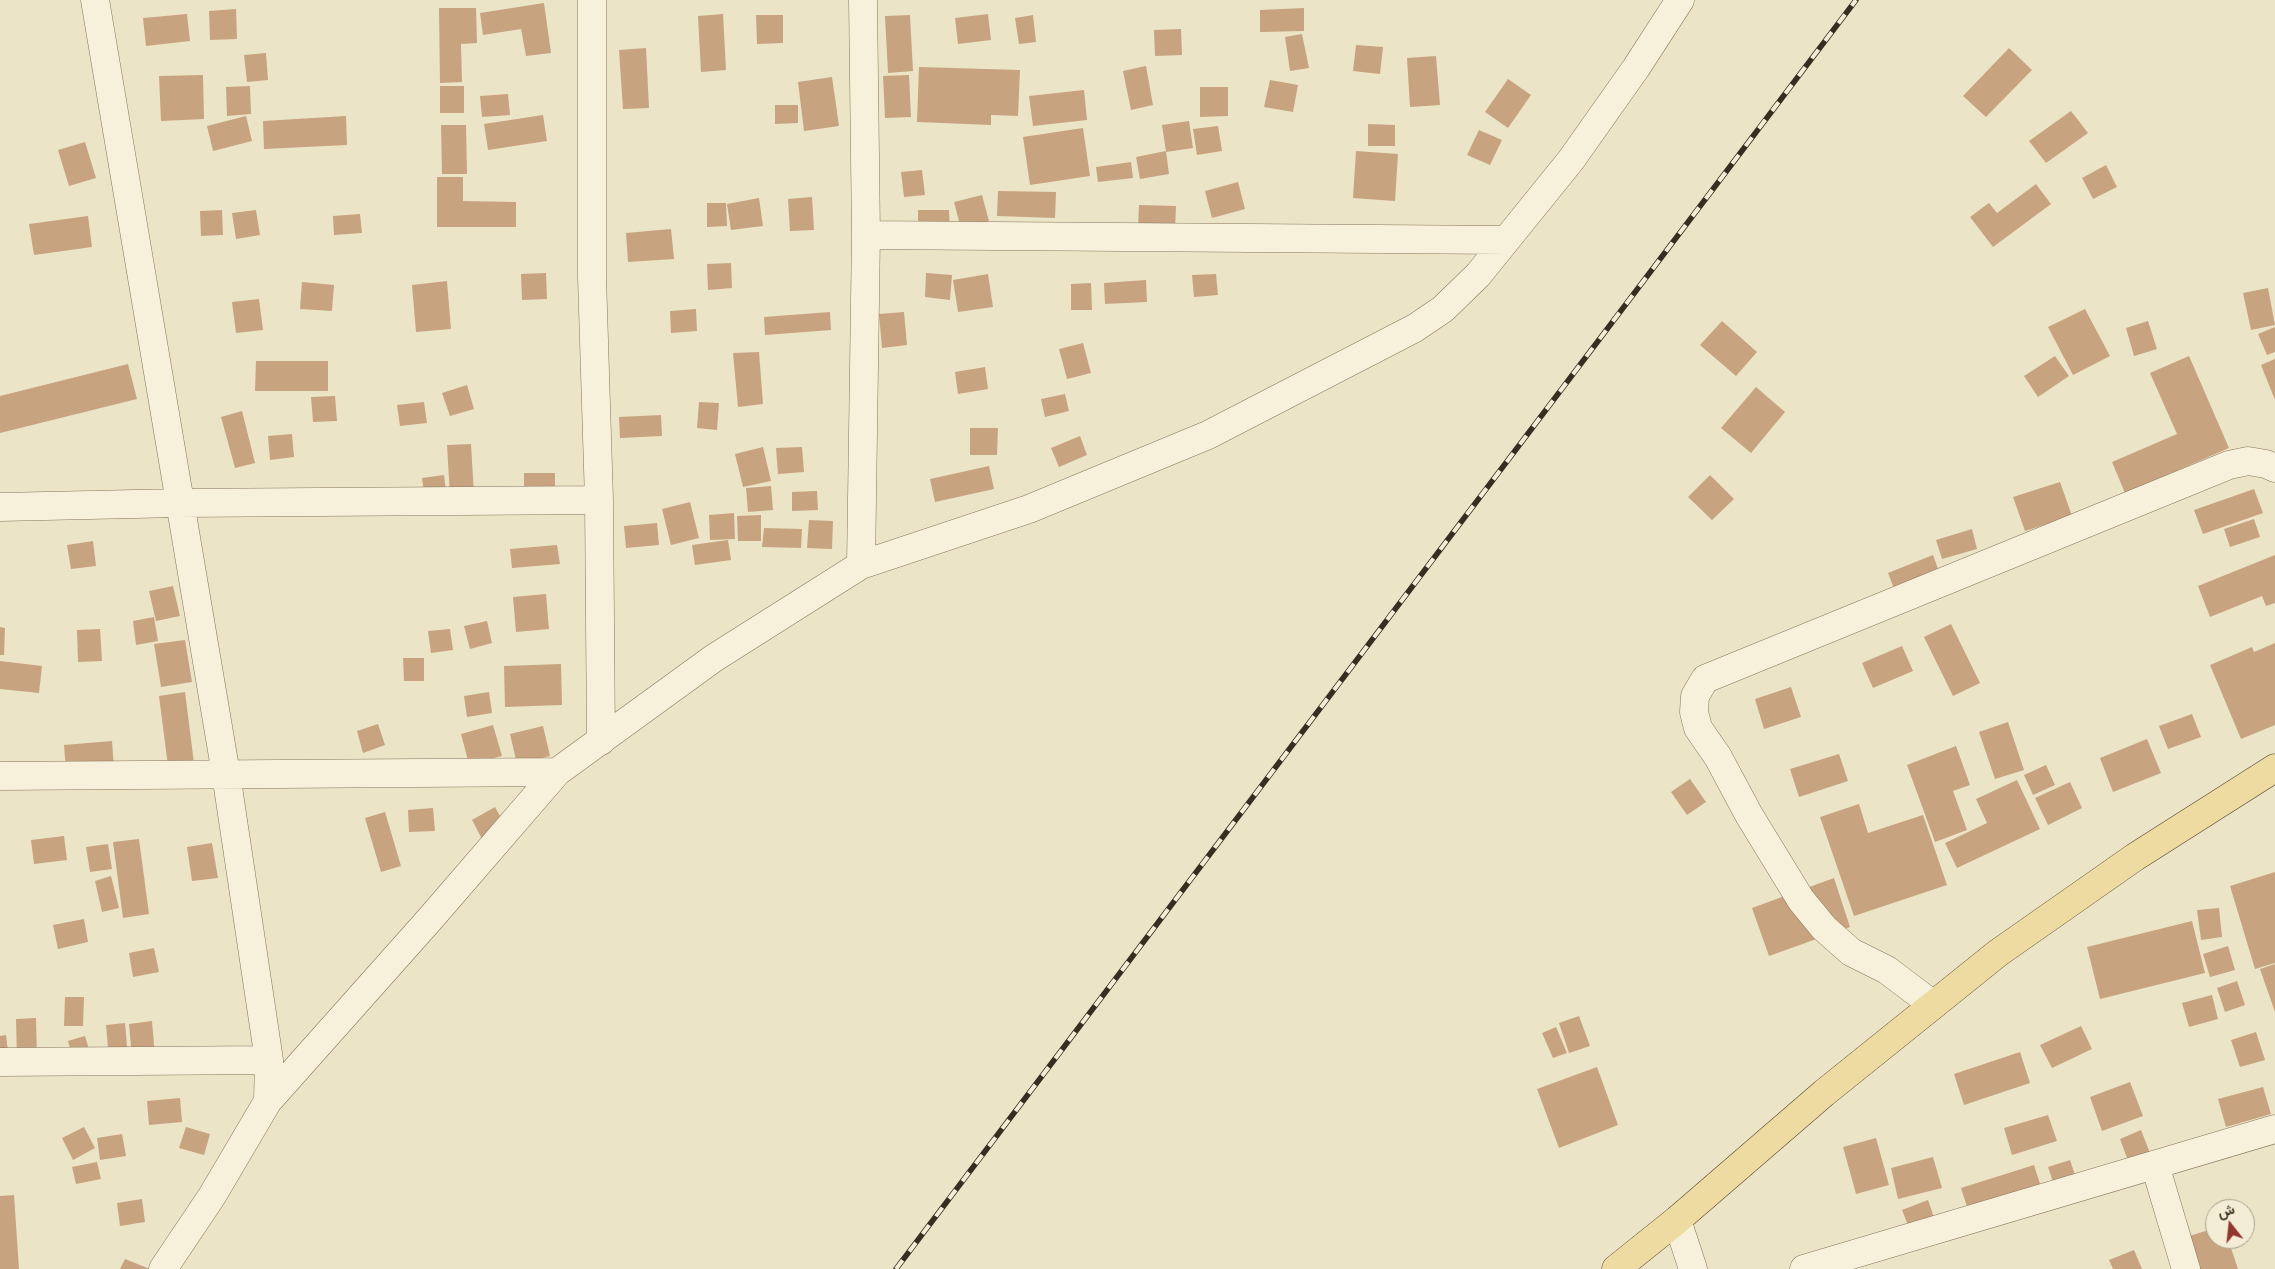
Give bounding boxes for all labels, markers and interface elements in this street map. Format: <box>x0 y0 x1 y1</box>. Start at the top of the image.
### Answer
north arrow <box>2205 1199 2255 1249</box>
text: ش <box>2215 1199 2237 1222</box>

